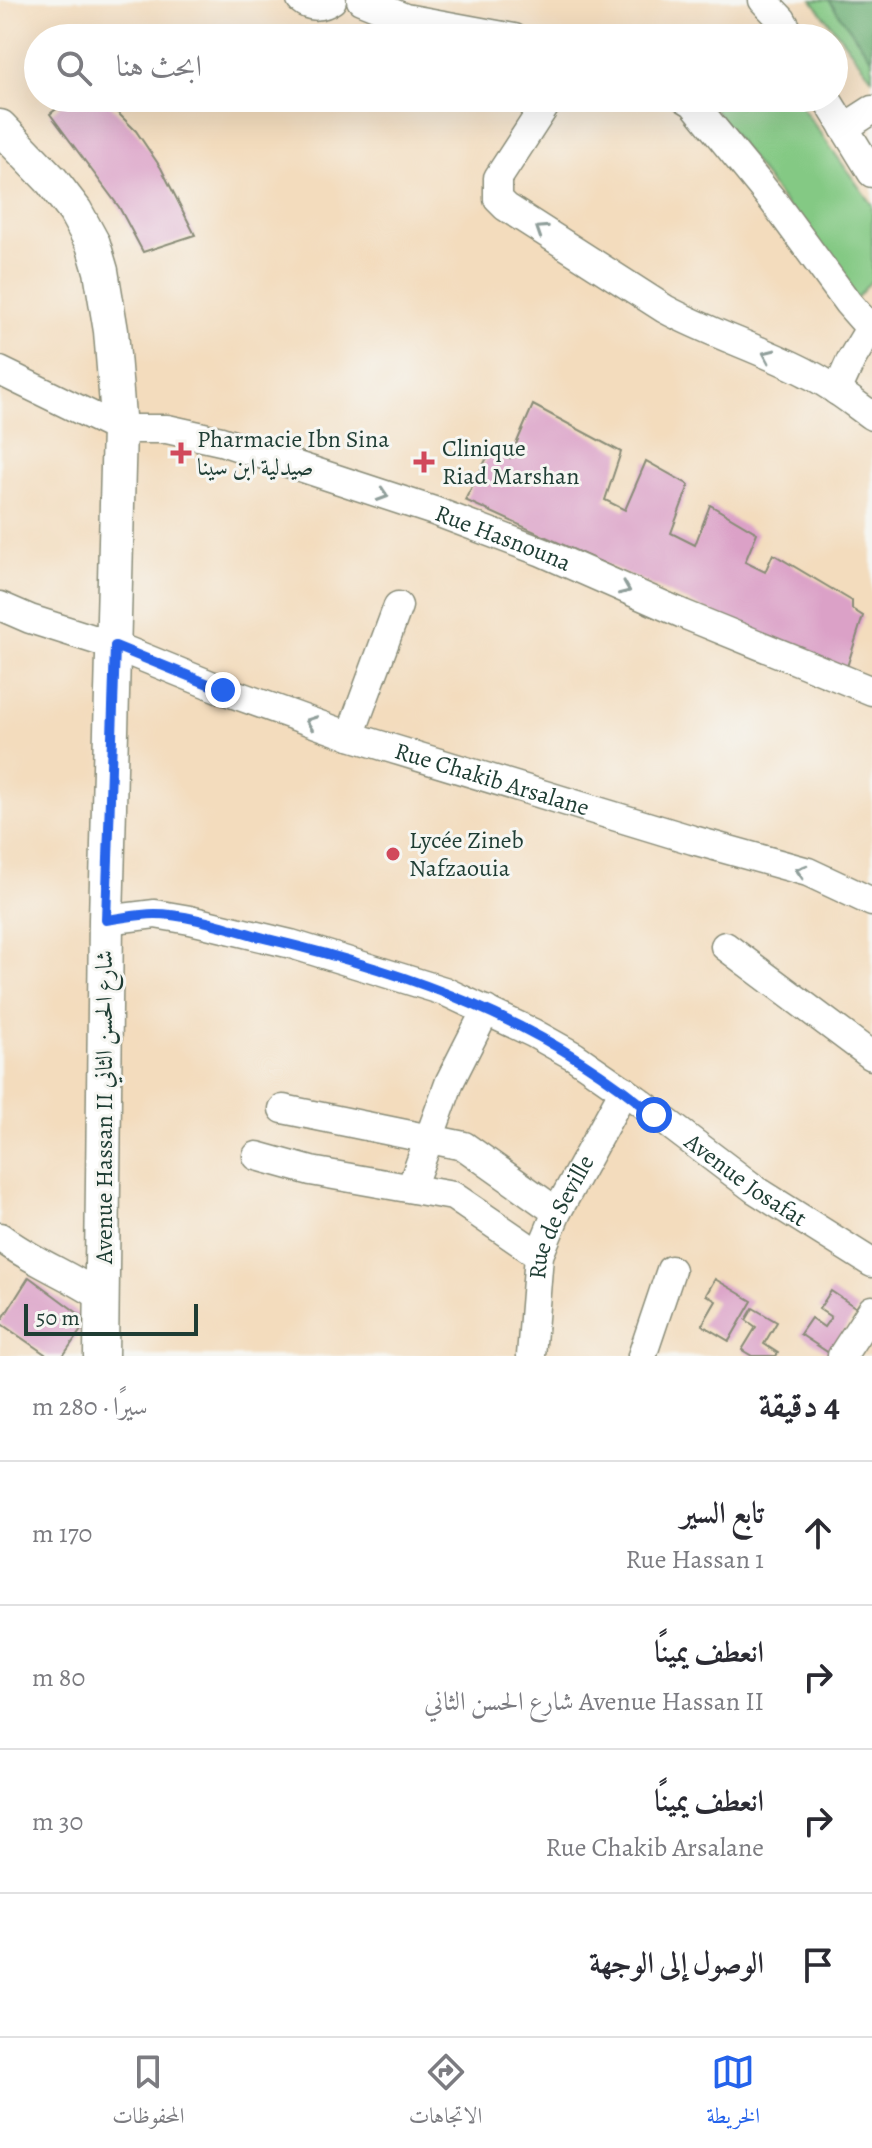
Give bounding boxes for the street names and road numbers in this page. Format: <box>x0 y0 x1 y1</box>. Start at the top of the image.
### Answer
street label: Rue Hasnouna <box>431 497 577 579</box>
street label: Rue Chakib Arsalane <box>391 734 593 824</box>
street label: Avenue Hassan II شارع الحسن الثاني <box>88 950 124 1265</box>
street label: Avenue Josafat <box>677 1125 813 1234</box>
street label: Rue de Seville <box>521 1149 601 1280</box>

